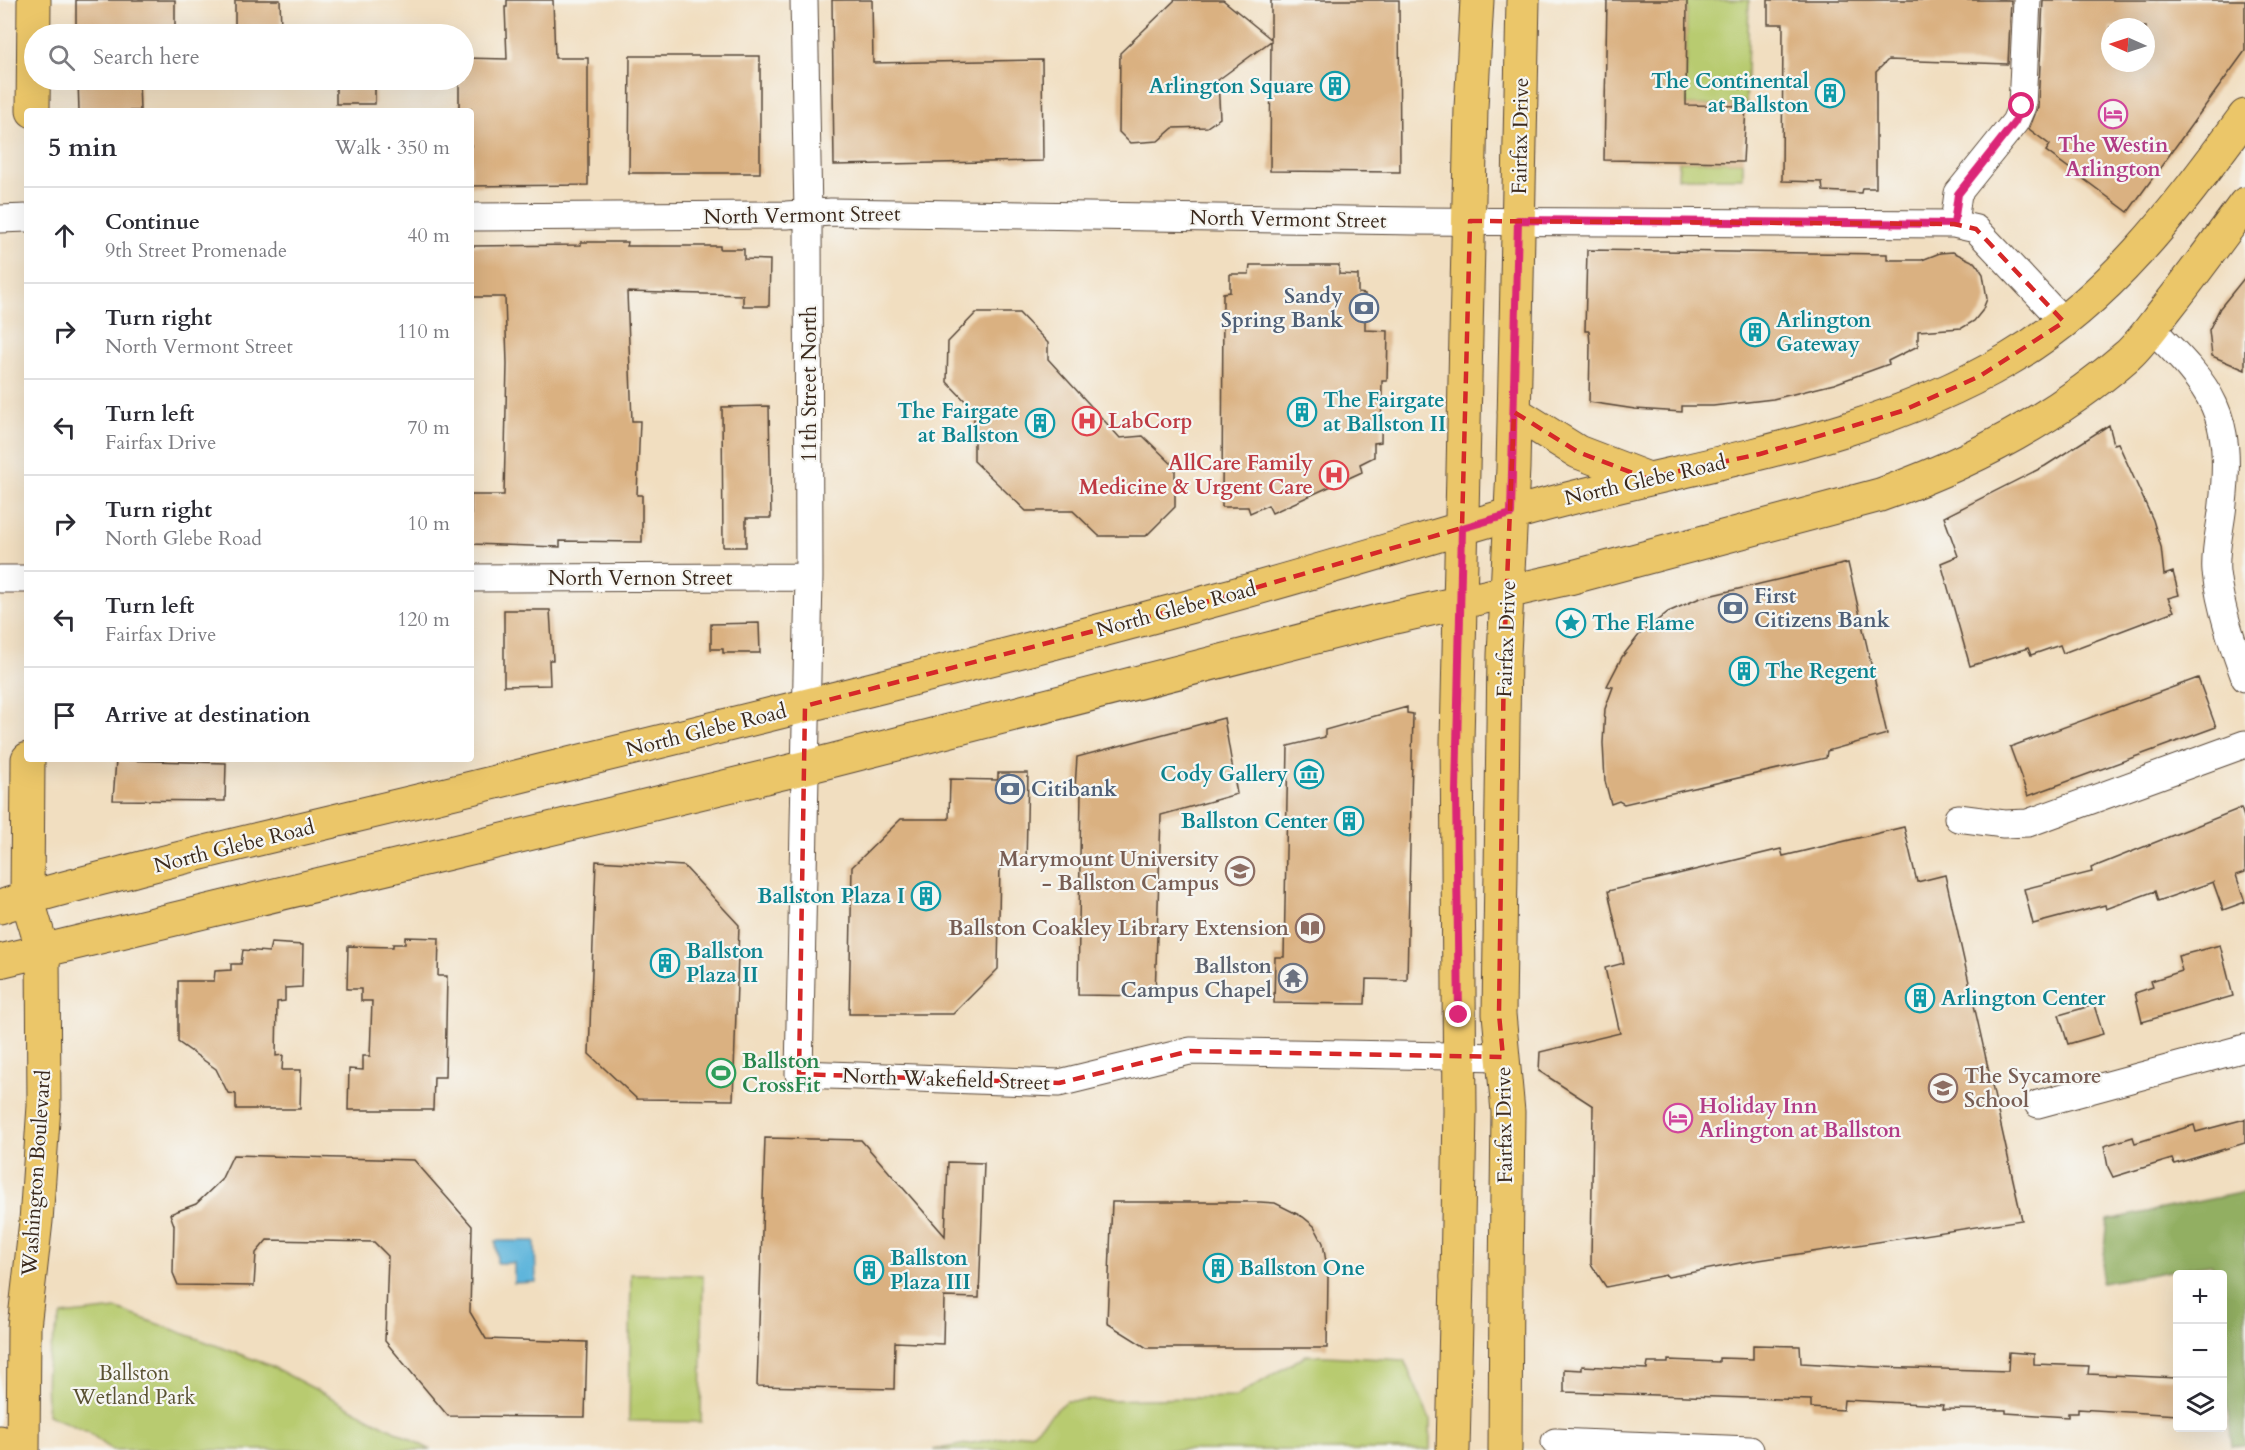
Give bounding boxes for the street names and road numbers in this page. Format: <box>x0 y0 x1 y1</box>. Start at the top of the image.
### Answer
street label: Fairfax Drive <box>1505 77 1536 195</box>
street label: North Vermont Street <box>703 199 901 232</box>
street label: North Vermont Street <box>1189 203 1387 236</box>
street label: 11th Street North <box>795 305 824 462</box>
street label: North Glebe Road <box>1562 448 1729 513</box>
street label: North Vernon Street <box>548 564 733 593</box>
street label: North Glebe Road <box>1093 574 1259 645</box>
street label: Fairfax Drive <box>1490 580 1523 698</box>
street label: North Glebe Road <box>623 696 790 764</box>
street label: North Glebe Road <box>151 812 318 880</box>
street label: North Wakefield Street <box>842 1061 1051 1098</box>
street label: Fairfax Drive <box>1489 1066 1520 1184</box>
street label: Washington Boulevard <box>15 1069 58 1278</box>

